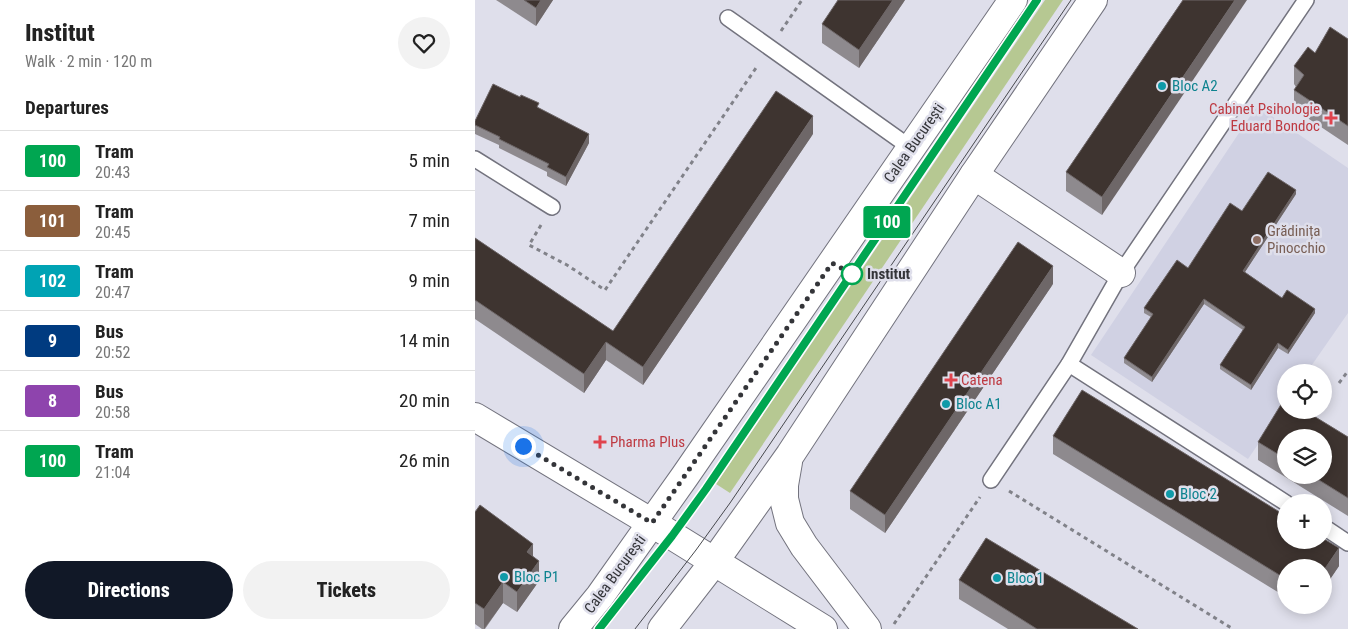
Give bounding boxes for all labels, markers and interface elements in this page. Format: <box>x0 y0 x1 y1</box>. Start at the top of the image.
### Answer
button: heart <box>398 17 450 69</box>
text: Institut <box>25 19 95 47</box>
text: Walk · 2 min · 120 m <box>25 52 152 71</box>
place label: Bloc A2 <box>1172 77 1218 95</box>
marker: Bloc A2 <box>1156 80 1168 92</box>
text: Departures <box>25 96 109 119</box>
street label: Calea București <box>880 100 948 186</box>
place label: Cabinet Psihologie Eduard Bondoc <box>1209 100 1320 135</box>
marker: Cabinet Psihologie Eduard Bondoc <box>1324 111 1338 125</box>
text: Tram <box>95 140 134 163</box>
text: 5 min <box>408 149 450 172</box>
text: 100 <box>39 150 66 171</box>
text: 20:43 <box>95 163 130 182</box>
text: Tram <box>95 200 134 223</box>
line badge: 100 <box>858 206 916 238</box>
text: 7 min <box>408 209 450 232</box>
text: 101 <box>39 210 66 231</box>
text: 100 <box>873 211 901 232</box>
place label: Grădinița Pinocchio <box>1267 222 1326 257</box>
text: 20:45 <box>95 223 130 242</box>
marker: Grădinița Pinocchio <box>1251 234 1263 246</box>
text: Tram <box>95 260 134 283</box>
marker: Institut <box>841 263 863 285</box>
place label: Institut <box>867 265 911 283</box>
text: 9 min <box>408 269 450 292</box>
text: 102 <box>39 270 66 291</box>
text: 20:47 <box>95 283 130 302</box>
text: Bus <box>95 320 124 343</box>
text: 14 min <box>399 329 450 352</box>
text: 9 <box>48 330 57 351</box>
text: 20:52 <box>95 343 130 362</box>
map controls <box>1277 364 1332 614</box>
button: locate <box>1277 364 1332 419</box>
place label: Catena <box>961 371 1003 389</box>
marker: Catena <box>945 374 957 386</box>
text: Bus <box>95 380 124 403</box>
text: 20 min <box>399 389 450 412</box>
text: 8 <box>48 390 57 411</box>
place label: Bloc A1 <box>956 395 1002 413</box>
marker: Bloc A1 <box>940 398 952 410</box>
text: 20:58 <box>95 403 130 422</box>
button: layers <box>1277 429 1332 484</box>
place label: Pharma Plus <box>610 433 685 451</box>
your location <box>511 434 536 459</box>
marker: Pharma Plus <box>594 436 606 448</box>
text: Tram <box>95 440 134 463</box>
text: 26 min <box>399 449 450 472</box>
text: 100 <box>39 450 66 471</box>
text: 21:04 <box>95 463 130 482</box>
place label: Bloc 2 <box>1180 485 1217 503</box>
marker: Bloc 2 <box>1164 488 1176 500</box>
button: + <box>1277 494 1332 549</box>
street label: Calea București <box>581 531 649 617</box>
button: − <box>1277 559 1332 614</box>
button: Directions <box>25 561 233 619</box>
button: Tickets <box>243 561 450 619</box>
place label: Bloc P1 <box>514 568 559 586</box>
place label: Bloc 1 <box>1007 569 1044 587</box>
marker: Bloc P1 <box>498 571 510 583</box>
marker: Bloc 1 <box>991 572 1003 584</box>

